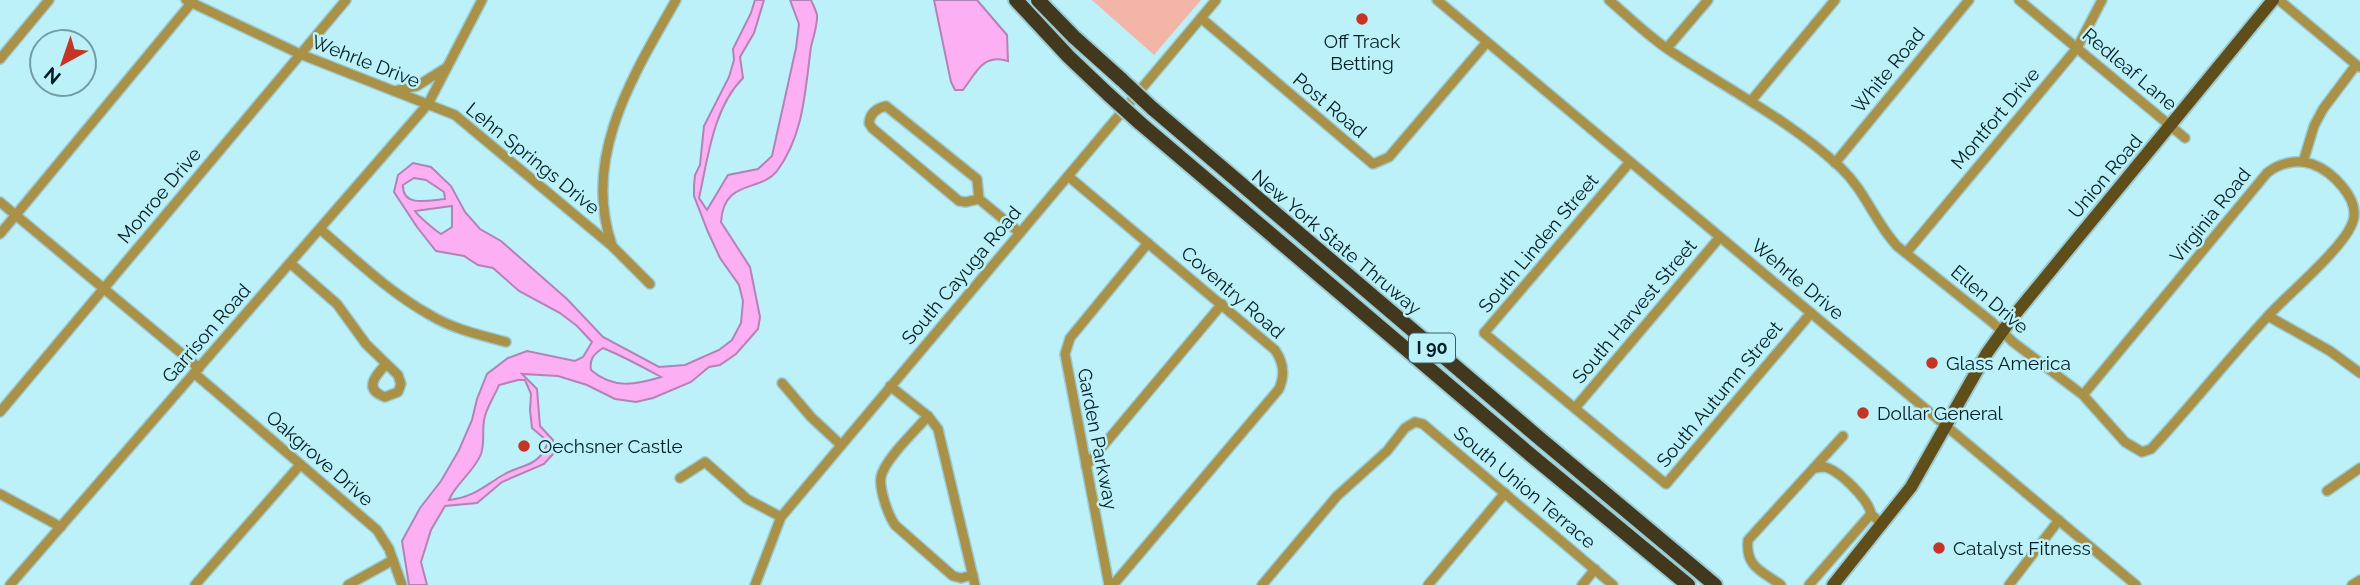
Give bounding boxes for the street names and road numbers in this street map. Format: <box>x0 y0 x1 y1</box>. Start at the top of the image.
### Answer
street label: White Road <box>1847 23 1929 117</box>
street label: Redleaf Lane <box>2078 23 2182 115</box>
street label: Wehrle Drive <box>309 30 423 92</box>
street label: Montfort Drive <box>1946 63 2044 173</box>
street label: Post Road <box>1289 68 1371 142</box>
street label: Lehn Springs Drive <box>462 97 604 219</box>
street label: Union Road <box>2064 130 2146 222</box>
street label: Monroe Drive <box>113 143 205 247</box>
street label: Virginia Road <box>2165 163 2255 267</box>
street label: New York State Thruway <box>1248 165 1426 319</box>
street label: South Linden Street <box>1474 169 1603 317</box>
street label: South Cayuga Road <box>897 201 1025 349</box>
street label: South Harvest Street <box>1567 234 1701 388</box>
street label: Wehrle Drive <box>1747 234 1849 324</box>
street label: Coventry Road <box>1177 241 1289 343</box>
street label: Ellen Drive <box>1947 260 2033 338</box>
street label: Garrison Road <box>157 279 255 387</box>
street label: South Autumn Street <box>1652 316 1787 471</box>
road number: I 90 <box>1409 334 1455 362</box>
street label: Garden Parkway <box>1073 366 1123 512</box>
street label: Oakgrove Drive <box>262 406 378 510</box>
street label: South Union Terrace <box>1450 421 1600 553</box>

